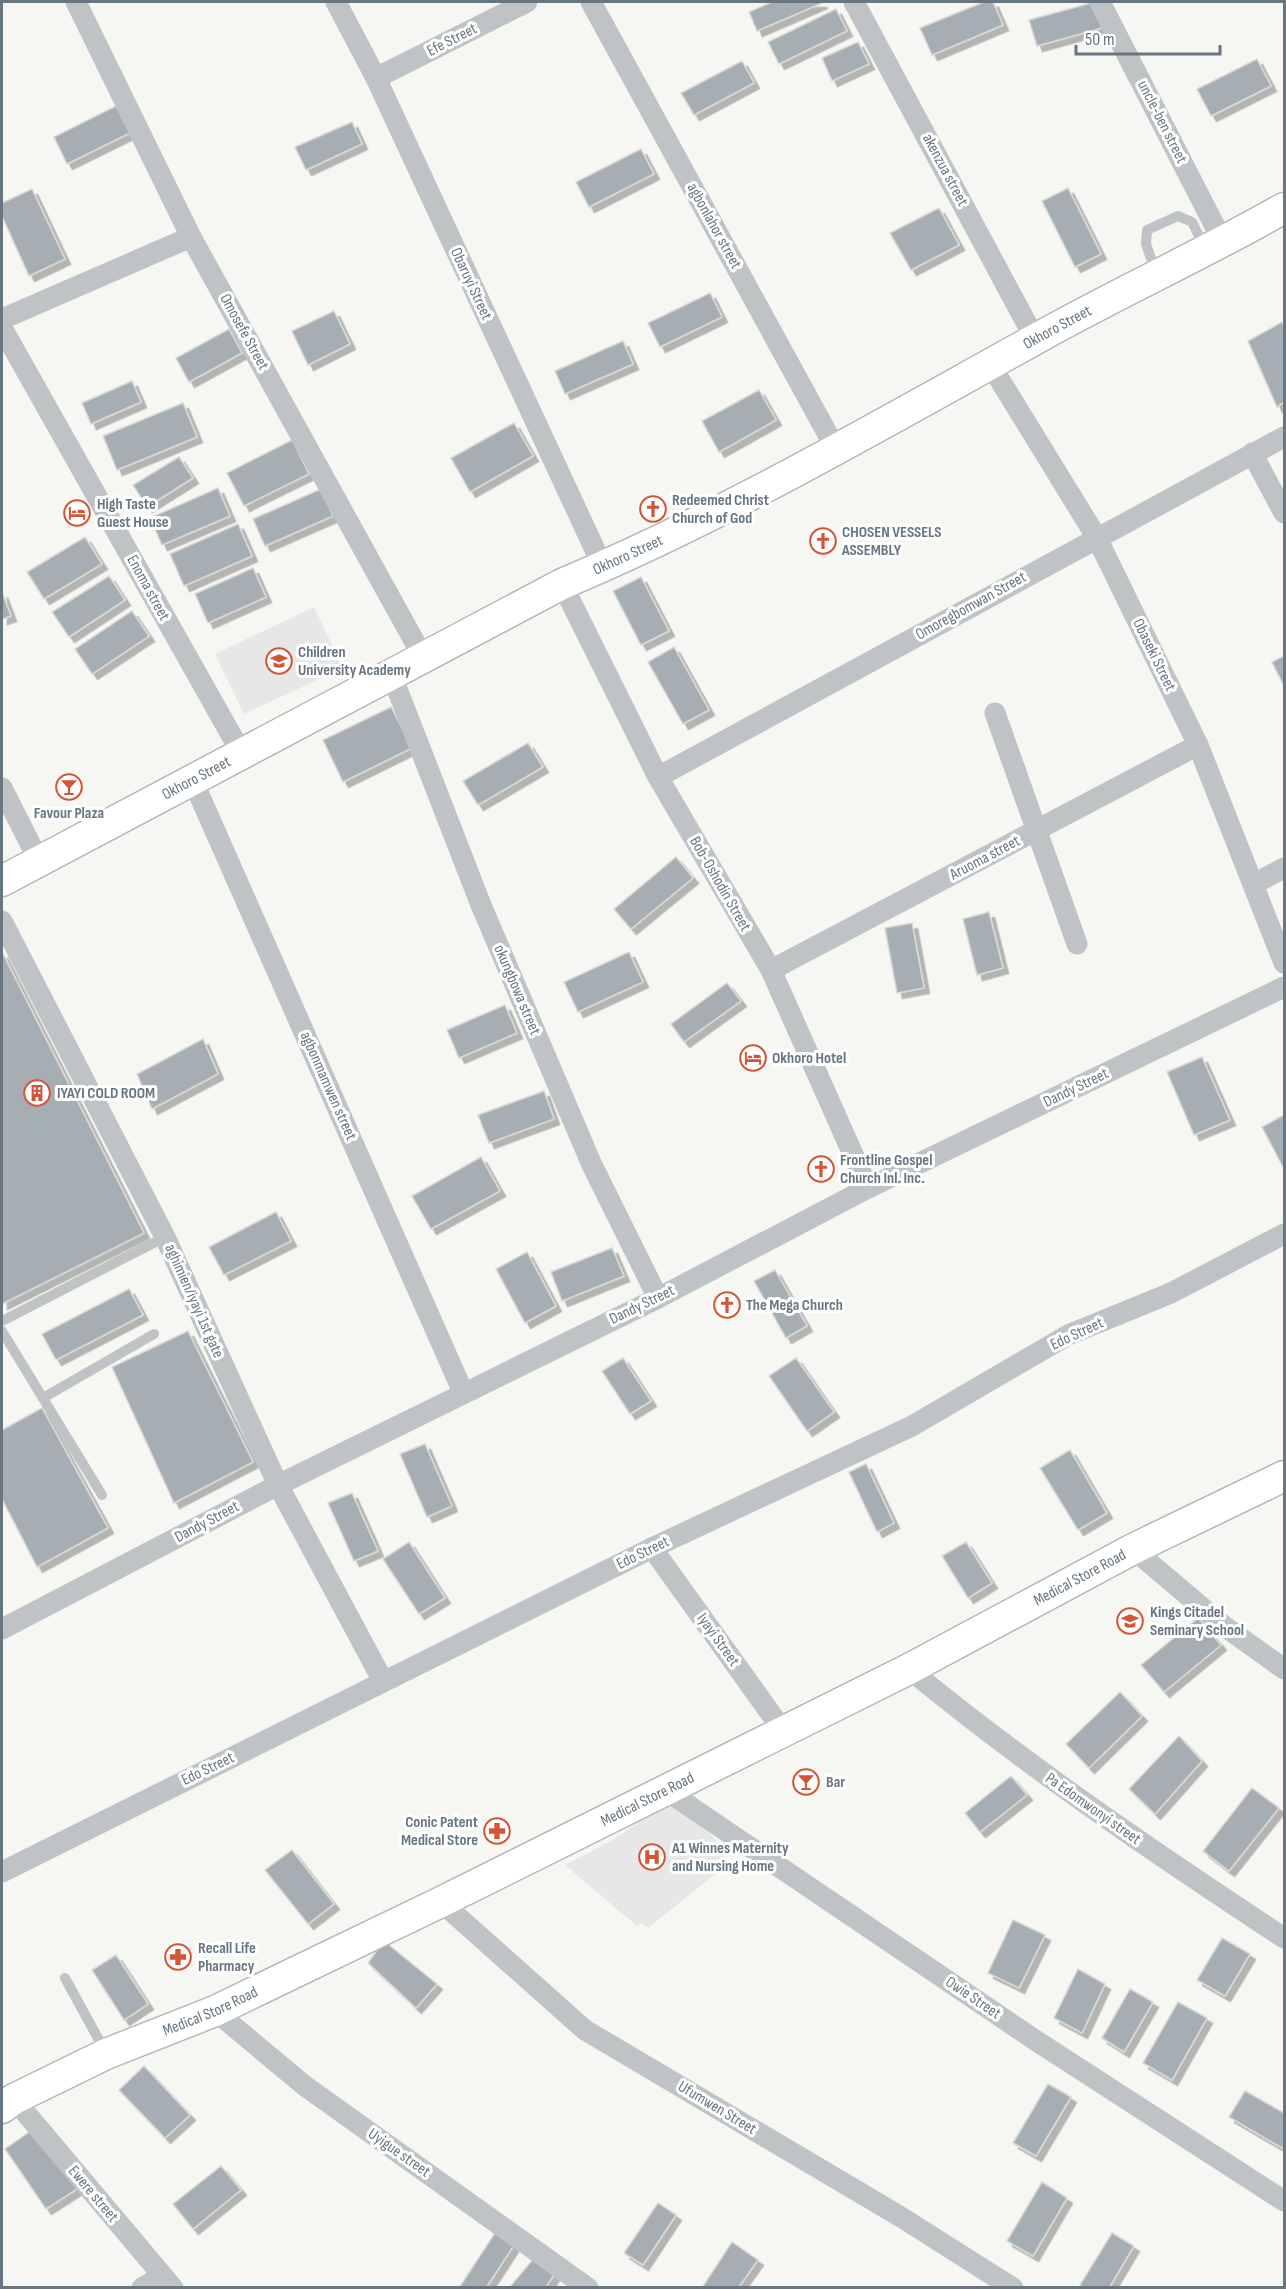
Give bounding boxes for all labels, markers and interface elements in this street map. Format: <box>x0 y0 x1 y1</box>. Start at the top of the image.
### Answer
scale bar <box>1076 18 1220 56</box>
street label: Efe Street <box>424 19 480 61</box>
text: 50 m <box>1085 29 1115 50</box>
street label: uncle-ben street <box>1133 77 1191 167</box>
street label: akenzua street <box>918 131 972 209</box>
street label: agbonlahor street <box>683 180 745 272</box>
street label: Obaruyi Street <box>446 245 496 323</box>
street label: Omosefe Street <box>215 291 273 373</box>
street label: Okhoro Street <box>1020 301 1095 354</box>
place label: Redeemed Christ Church of God <box>672 491 769 528</box>
church icon: Redeemed Christ Church of God <box>638 494 668 524</box>
place label: High Taste Guest House <box>97 495 169 532</box>
hotel icon: High Taste Guest House <box>62 498 92 528</box>
place label: CHOSEN VESSELS ASSEMBLY <box>841 523 942 560</box>
church icon: CHOSEN VESSELS ASSEMBLY <box>808 526 838 556</box>
street label: Okhoro Street <box>590 530 666 579</box>
street label: Enoma street <box>122 552 174 624</box>
street label: Omoregbomwan Street <box>912 568 1030 644</box>
street label: Obaseki Street <box>1128 616 1180 694</box>
place label: Children University Academy <box>298 643 411 680</box>
school or university icon: Children University Academy <box>264 646 294 676</box>
street label: Okhoro Street <box>159 752 234 804</box>
bar icon: Favour Plaza <box>54 772 84 802</box>
place label: Favour Plaza <box>34 804 104 823</box>
street label: Aruoma street <box>946 832 1023 885</box>
street label: Bob-Oshodin Street <box>685 833 755 935</box>
street label: okungbowa street <box>489 942 545 1038</box>
street label: agbonmamwen street <box>296 1029 360 1143</box>
hotel icon: Okhoro Hotel <box>738 1043 768 1073</box>
place label: Okhoro Hotel <box>772 1049 846 1068</box>
street label: Dandy Street <box>1040 1064 1112 1112</box>
building icon: IYAYI COLD ROOM <box>22 1078 52 1108</box>
place label: IYAYI COLD ROOM <box>57 1084 155 1103</box>
place label: Frontline Gospel Church Inl. Inc. <box>840 1151 932 1188</box>
church icon: Frontline Gospel Church Inl. Inc. <box>806 1154 836 1184</box>
street label: aghimien/iyayi 1st gate <box>160 1241 228 1361</box>
street label: Dandy Street <box>606 1281 678 1329</box>
church icon: The Mega Church <box>712 1290 742 1320</box>
place label: The Mega Church <box>746 1296 843 1315</box>
street label: Edo Street <box>1048 1313 1107 1354</box>
street label: Dandy Street <box>172 1497 242 1547</box>
street label: Edo Street <box>614 1532 672 1574</box>
street label: Medical Store Road <box>1030 1545 1129 1610</box>
place label: Kings Citadel Seminary School <box>1150 1603 1244 1640</box>
school or university icon: Kings Citadel Seminary School <box>1115 1606 1145 1636</box>
street label: Iyayi Street <box>692 1610 744 1670</box>
street label: Edo Street <box>179 1748 237 1790</box>
bar icon: Bar <box>791 1767 821 1797</box>
street label: Medical Store Road <box>598 1768 697 1830</box>
street label: Pa Edomwonyi street <box>1042 1769 1144 1849</box>
place label: Bar <box>826 1773 845 1792</box>
place label: Conic Patent Medical Store <box>401 1813 478 1850</box>
pharmacy icon: Conic Patent Medical Store <box>482 1816 512 1846</box>
place label: A1 Winnes Maternity and Nursing Home <box>671 1839 789 1876</box>
hospital icon: A1 Winnes Maternity and Nursing Home <box>637 1842 667 1872</box>
place label: Recall Life Pharmacy <box>198 1939 256 1976</box>
pharmacy icon: Recall Life Pharmacy <box>163 1942 193 1972</box>
street label: Owie Street <box>942 1973 1004 2023</box>
street label: Medical Store Road <box>160 1982 261 2040</box>
street label: Ufumwen Street <box>674 2077 760 2139</box>
street label: Uyigue street <box>364 2125 434 2181</box>
street label: Ewere street <box>64 2162 122 2226</box>

